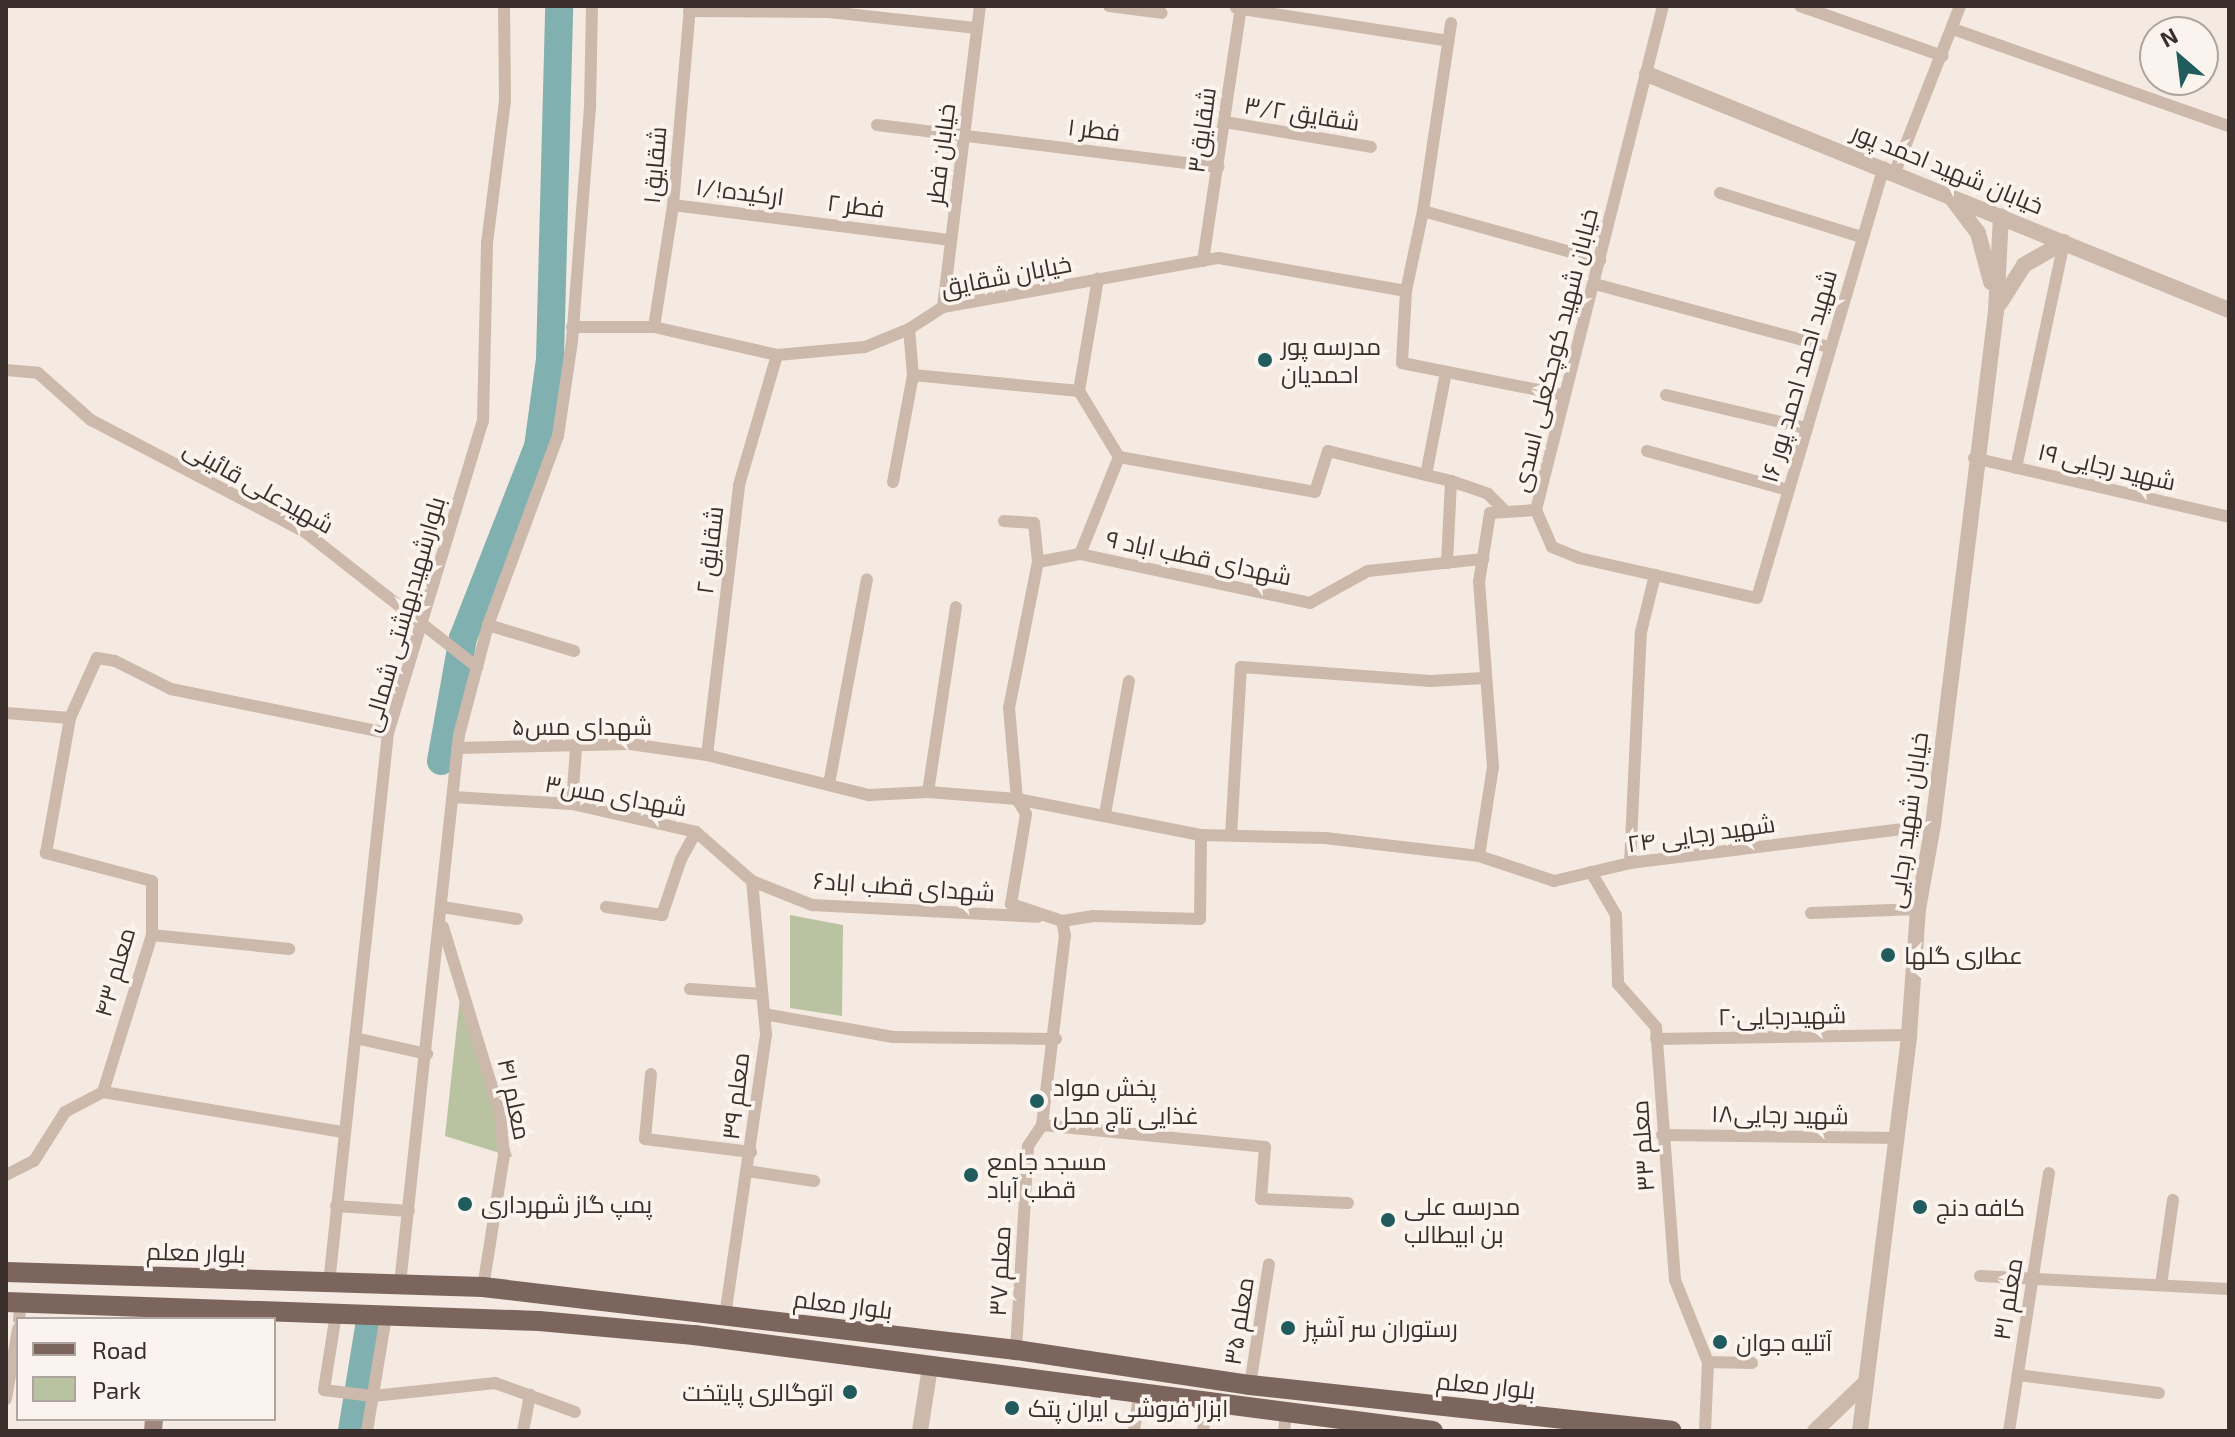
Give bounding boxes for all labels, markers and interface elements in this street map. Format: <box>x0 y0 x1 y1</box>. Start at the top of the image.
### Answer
north arrow <box>2139 16 2219 96</box>
text: N <box>2156 21 2182 52</box>
street label: شقایق۳ <box>1181 85 1221 175</box>
street label: شقایق ۳/۲ <box>1242 90 1362 136</box>
street label: خیابان فطر <box>919 102 961 206</box>
street label: فطر ۱ <box>1066 112 1122 146</box>
street label: خیابان شهید احمد پور <box>1848 116 2048 220</box>
street label: شقایق۱ <box>636 125 672 205</box>
street label: ارکیده۱/۱ <box>694 171 786 211</box>
street label: فطر ۲ <box>826 187 886 223</box>
street label: خیابان شهید کوچکعلی اسدی <box>1505 205 1603 495</box>
street label: خیابان شقایق <box>938 248 1074 302</box>
street label: شهید احمد احمد پور ۱۶ <box>1754 266 1842 486</box>
place label: مدرسه پور احمدیان <box>1281 332 1381 388</box>
marker: مدرسه پور احمدیان <box>1256 351 1274 369</box>
street label: شهیدعلی قائینی <box>179 433 339 539</box>
street label: شهید رجایی ۱۹ <box>2035 436 2179 496</box>
street label: بلوارشهیدبهشتی شمالی <box>356 493 450 735</box>
street label: شقایق ۲ <box>689 504 729 596</box>
street label: شهدای قطب اباد ۹ <box>1104 523 1294 591</box>
street label: شهدای مس۵ <box>512 712 652 740</box>
street label: خیابان شهید رجایی <box>1880 730 1934 910</box>
street label: شهدای مس۳ <box>543 768 689 822</box>
street label: شهید رجایی ۲۴ <box>1625 808 1777 858</box>
street label: شهدای قطب اباد۶ <box>812 865 996 907</box>
street label: معلم ۴۳ <box>88 924 140 1020</box>
place label: عطاری گلها <box>1904 941 2023 969</box>
marker: عطاری گلها <box>1879 946 1897 964</box>
street label: شهیدرجایی۲۰ <box>1717 999 1847 1031</box>
street label: معلم ۳۹ <box>715 1051 755 1141</box>
street label: معلم ۴۱ <box>492 1056 538 1142</box>
place label: پخش مواد غذایی تاج محل <box>1053 1073 1199 1129</box>
marker: پخش مواد غذایی تاج محل <box>1028 1092 1046 1110</box>
street label: شهید رجایی۱۸ <box>1711 1098 1849 1130</box>
street label: معلم ۳۳ <box>1624 1099 1660 1193</box>
place label: مسجد جامع قطب آباد <box>987 1147 1107 1203</box>
marker: مسجد جامع قطب آباد <box>962 1166 980 1184</box>
place label: پمپ گاز شهرداری <box>481 1190 652 1218</box>
place label: مدرسه علی بن ابیطالب <box>1404 1192 1520 1248</box>
place label: کافه دنج <box>1936 1193 2025 1221</box>
marker: پمپ گاز شهرداری <box>456 1195 474 1213</box>
marker: کافه دنج <box>1911 1198 1929 1216</box>
marker: مدرسه علی بن ابیطالب <box>1379 1211 1397 1229</box>
street label: معلم ۳۷ <box>982 1225 1016 1317</box>
street label: بلوار معلم <box>146 1236 246 1268</box>
street label: معلم ۳۱ <box>1986 1256 2028 1342</box>
street label: معلم ۳۵ <box>1217 1275 1259 1367</box>
street label: بلوار معلم <box>792 1284 894 1324</box>
place label: رستوران سر آشپز <box>1304 1314 1458 1342</box>
legend <box>16 1317 276 1421</box>
marker: رستوران سر آشپز <box>1279 1319 1297 1337</box>
place label: آتلیه جوان <box>1736 1328 1832 1356</box>
marker: آتلیه جوان <box>1711 1333 1729 1351</box>
text: Road <box>92 1335 147 1364</box>
street label: بلوار معلم <box>1435 1365 1537 1405</box>
text: Park <box>92 1375 141 1404</box>
place label: اتوگالری پایتخت <box>682 1378 834 1406</box>
marker: اتوگالری پایتخت <box>841 1383 859 1401</box>
place label: ابزار فروشی ایران پتک <box>1028 1394 1228 1422</box>
marker: ابزار فروشی ایران پتک <box>1003 1399 1021 1417</box>

